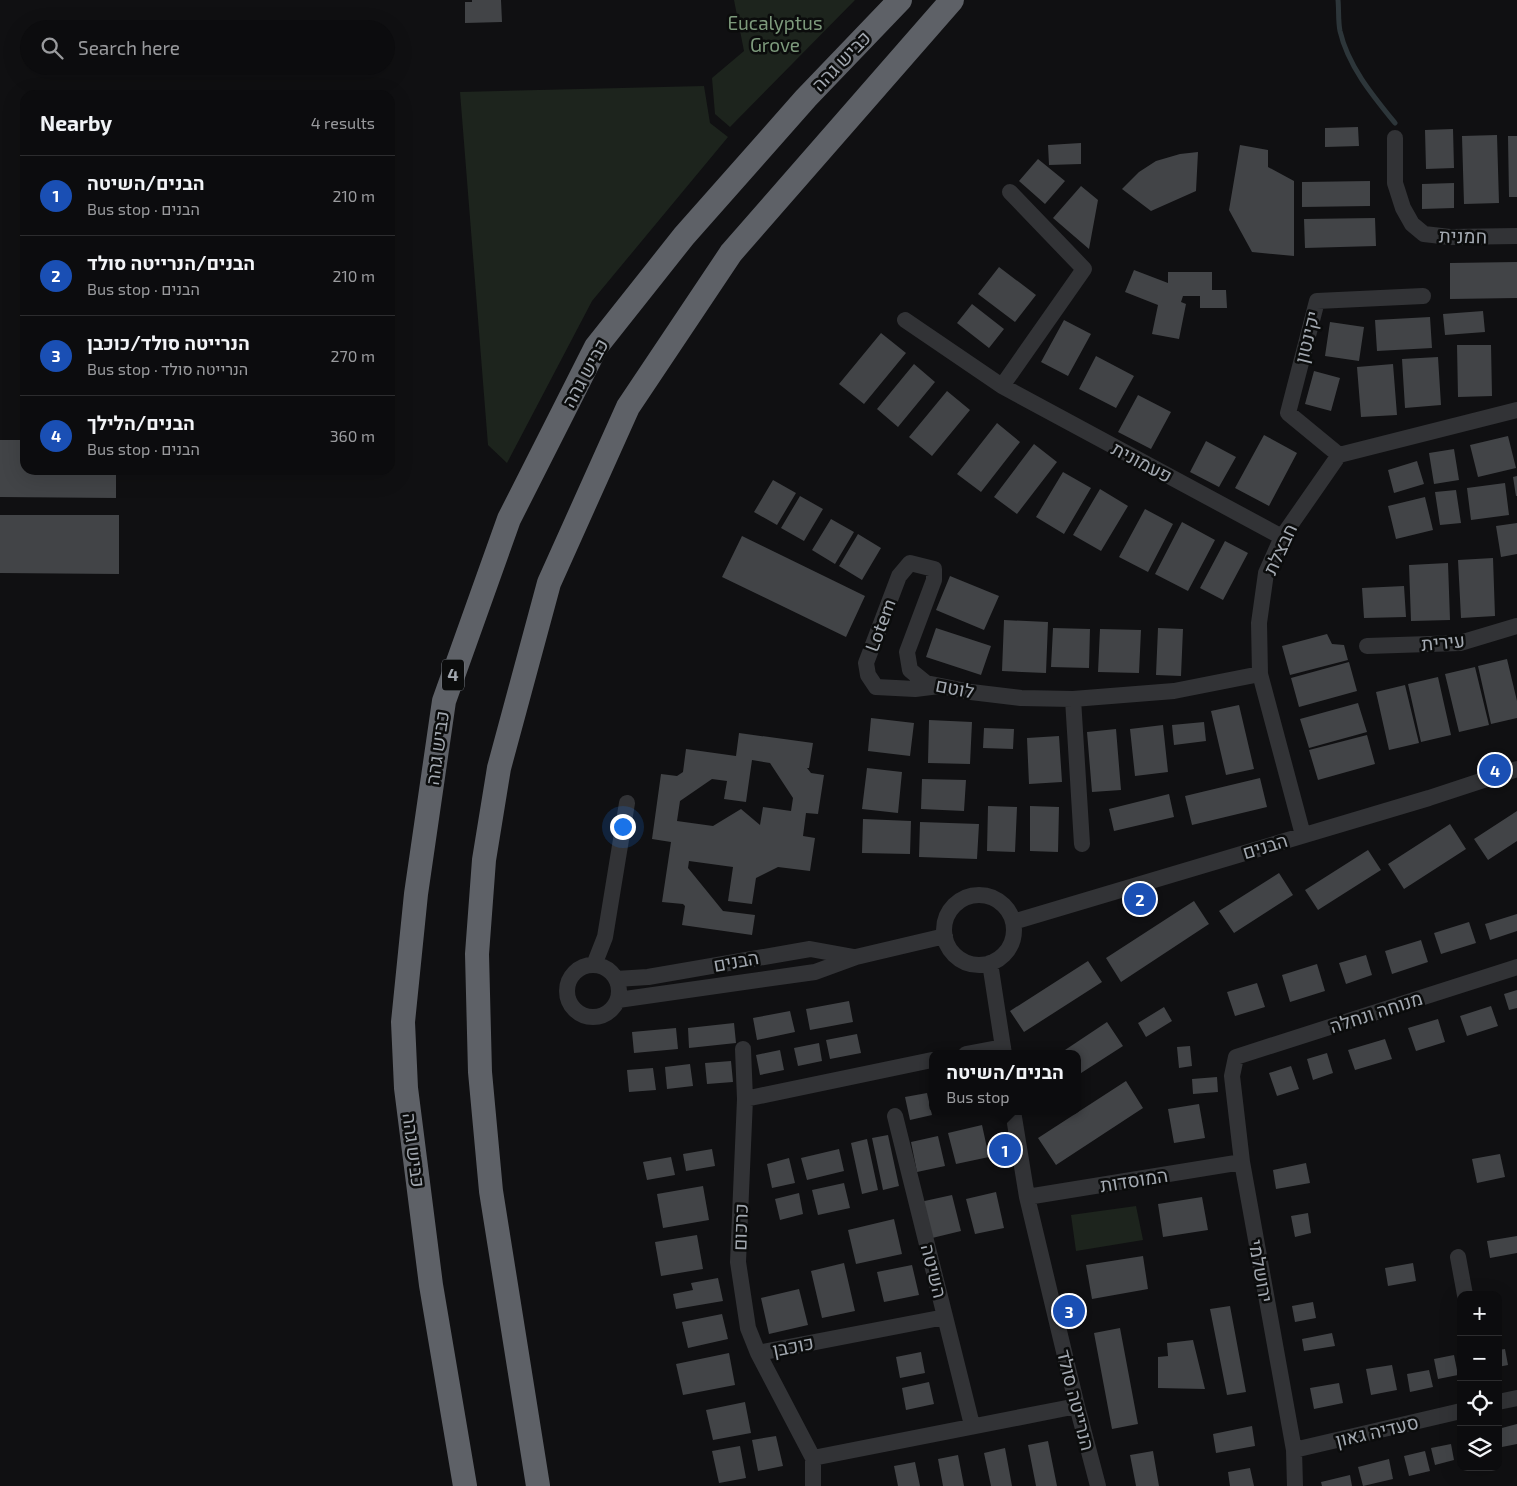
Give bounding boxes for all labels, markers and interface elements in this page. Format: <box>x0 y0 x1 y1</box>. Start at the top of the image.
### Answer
park label: Eucalyptus Grove <box>727 11 823 56</box>
search box <box>20 20 395 75</box>
street label: כביש גהה <box>806 26 875 96</box>
icon: search <box>38 34 66 62</box>
text: Search here <box>78 36 180 59</box>
text: Nearby <box>40 110 112 135</box>
text: 4 results <box>311 113 375 132</box>
text: הבנים/השיטה <box>87 171 205 194</box>
text: 1 <box>53 186 59 205</box>
text: 210 m <box>332 186 375 205</box>
text: Bus stop · הבנים <box>87 199 200 218</box>
street label: חמנית <box>1439 224 1487 247</box>
text: הבנים/הנרייטה סולד <box>87 251 255 274</box>
text: 2 <box>51 266 61 285</box>
text: 210 m <box>332 266 375 285</box>
text: Bus stop · הבנים <box>87 279 200 298</box>
street label: יקינטון <box>1289 308 1324 365</box>
text: הנרייטה סולד/כוכבן <box>87 331 250 354</box>
street label: כביש גהה <box>556 334 613 411</box>
text: 3 <box>51 346 61 365</box>
text: 270 m <box>331 346 375 365</box>
text: Bus stop · הנרייטה סולד <box>87 359 248 378</box>
text: הבנים/הלילך <box>87 411 195 434</box>
text: 4 <box>51 426 61 445</box>
text: 360 m <box>330 426 375 445</box>
street label: פעמונית <box>1108 436 1176 487</box>
text: Bus stop · הבנים <box>87 439 200 458</box>
street label: חבצלת <box>1258 520 1301 578</box>
street label: Lotem <box>859 595 900 654</box>
street label: עירית <box>1420 628 1466 655</box>
road number: 4 <box>442 660 464 690</box>
street label: לוטם <box>934 672 977 703</box>
street label: כביש גהה <box>420 709 453 787</box>
pin: 4 <box>1479 751 1511 789</box>
your location <box>610 814 636 840</box>
street label: הבנים <box>1240 828 1290 863</box>
pin: 2 <box>1124 880 1156 918</box>
street label: הבנים <box>711 945 760 976</box>
street label: מנוחה ונחלה <box>1326 986 1425 1037</box>
popup <box>929 1050 1081 1115</box>
text: הבנים/השיטה <box>946 1060 1064 1083</box>
text: Bus stop <box>946 1087 1010 1106</box>
street label: כביש גהה <box>399 1111 430 1189</box>
pin: 1 <box>989 1131 1021 1169</box>
street label: המוסדות <box>1098 1163 1169 1196</box>
street label: כרכום <box>727 1203 752 1251</box>
street label: ירושלמי <box>1245 1238 1278 1304</box>
street label: השיטה <box>917 1241 952 1300</box>
map controls <box>1457 1291 1502 1471</box>
button: + <box>1457 1291 1502 1336</box>
pin: 3 <box>1053 1292 1085 1330</box>
street label: כוכבן <box>770 1330 815 1361</box>
button: − <box>1457 1336 1502 1381</box>
street label: הנרייטה סולד <box>1053 1347 1100 1453</box>
button: locate <box>1457 1381 1502 1426</box>
street label: סעדיה גאון <box>1333 1410 1421 1451</box>
button: layers <box>1457 1426 1502 1471</box>

